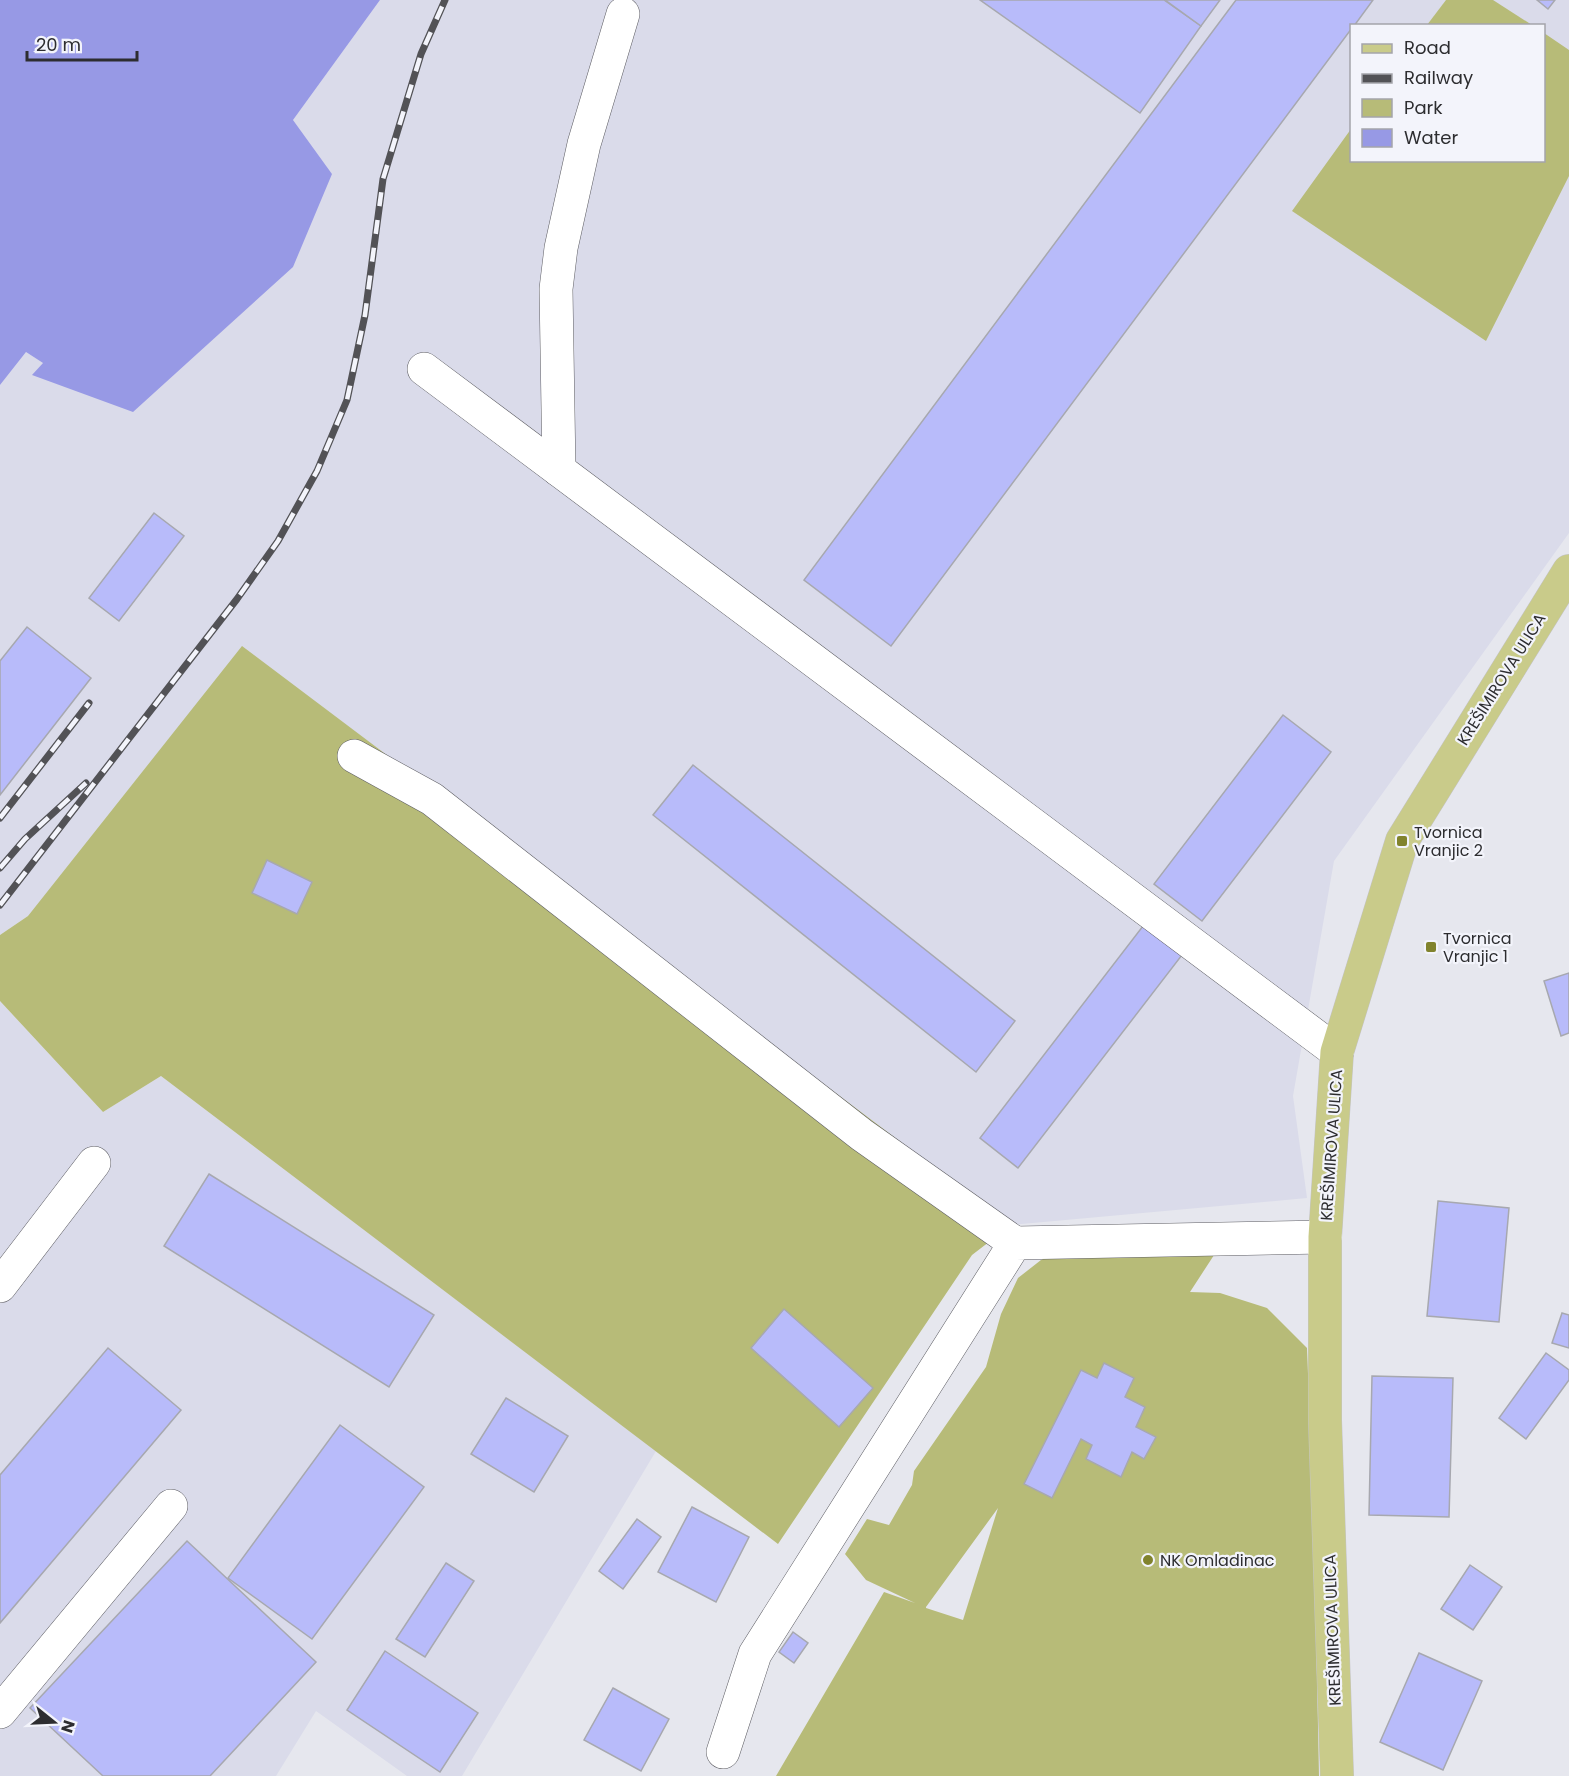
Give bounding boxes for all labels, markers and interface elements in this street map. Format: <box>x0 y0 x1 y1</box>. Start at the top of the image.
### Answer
scale bar <box>27 24 136 62</box>
legend <box>1350 24 1545 162</box>
text: 20 m <box>36 32 81 57</box>
text: Road <box>1404 35 1451 60</box>
text: Railway <box>1404 65 1473 90</box>
text: Park <box>1404 95 1443 120</box>
text: Water <box>1404 125 1458 150</box>
street label: KREŠIMIROVA ULICA <box>1452 609 1551 750</box>
place label: Tvornica Vranjic 2 <box>1414 821 1483 862</box>
marker: Tvornica Vranjic 2 <box>1395 834 1409 848</box>
place label: Tvornica Vranjic 1 <box>1443 927 1512 968</box>
marker: Tvornica Vranjic 1 <box>1424 940 1438 954</box>
street label: KREŠIMIROVA ULICA <box>1315 1068 1348 1221</box>
place label: NK Omladinac <box>1160 1549 1275 1572</box>
marker: NK Omladinac <box>1141 1553 1155 1567</box>
street label: KREŠIMIROVA ULICA <box>1318 1554 1347 1706</box>
north arrow <box>24 1692 84 1752</box>
text: N <box>55 1717 81 1736</box>

